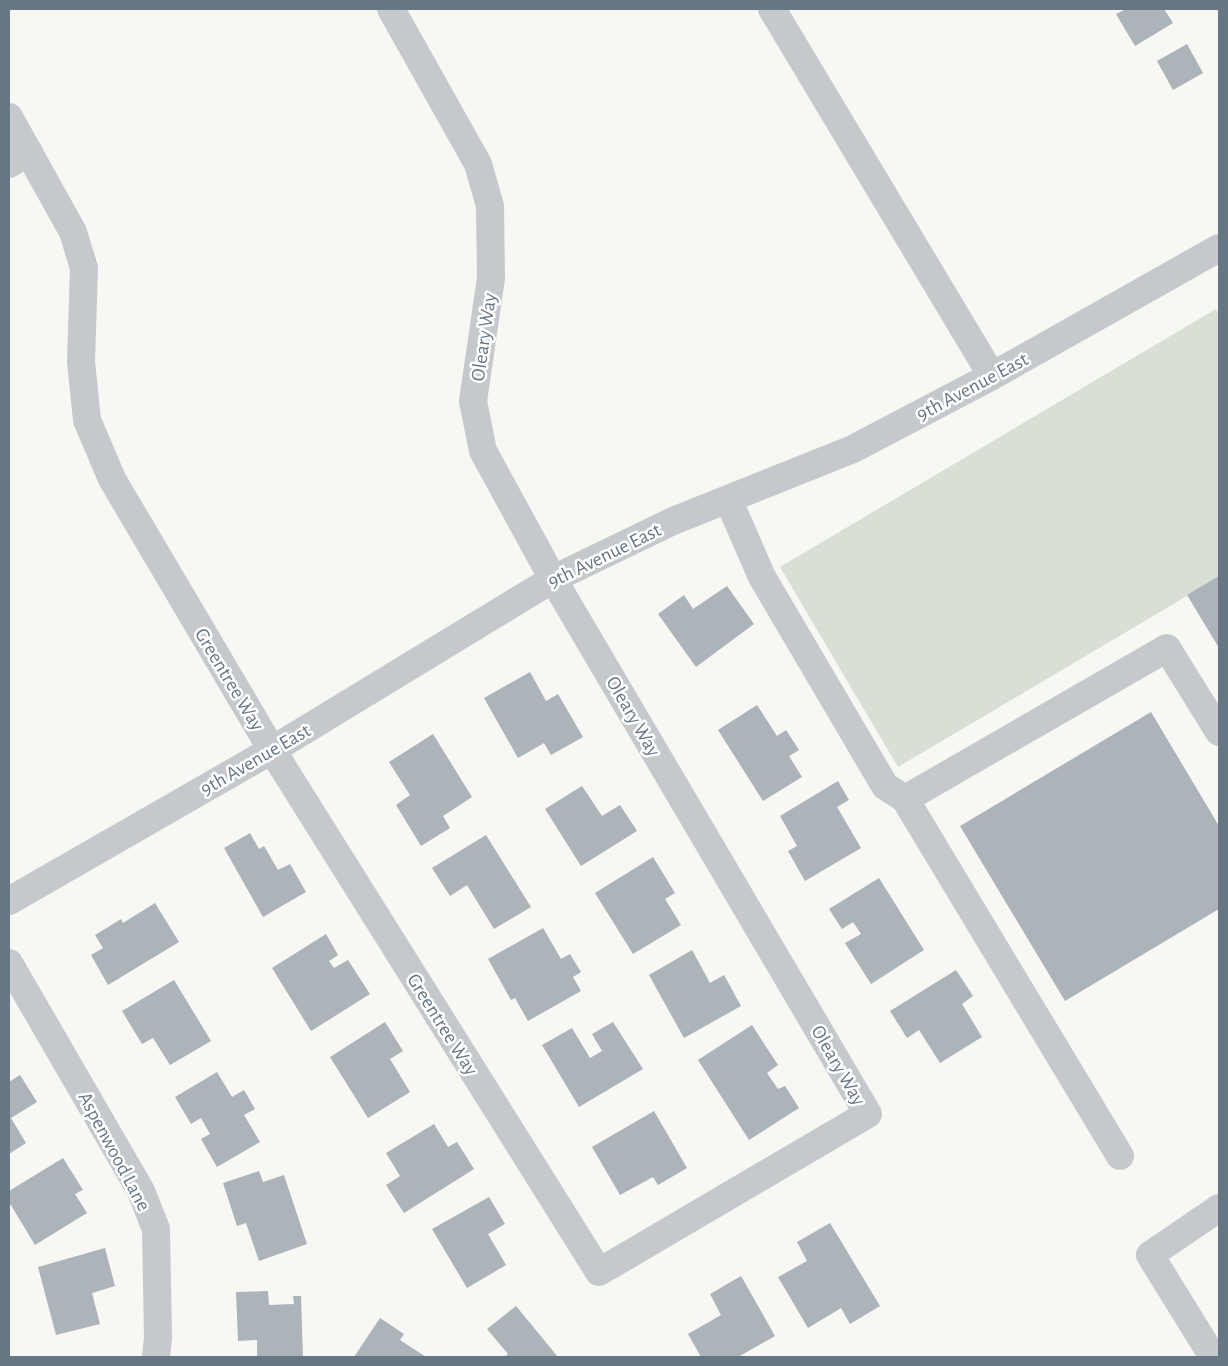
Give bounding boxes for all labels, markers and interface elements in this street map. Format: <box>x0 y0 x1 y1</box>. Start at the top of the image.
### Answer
street label: Oleary Way <box>468 291 500 382</box>
street label: 9th Avenue East <box>913 349 1032 425</box>
street label: 9th Avenue East <box>545 520 665 592</box>
street label: Greentree Way <box>191 625 268 735</box>
street label: Oleary Way <box>602 673 664 760</box>
street label: 9th Avenue East <box>197 720 314 799</box>
street label: Greentree Way <box>403 970 482 1079</box>
street label: Oleary Way <box>807 1022 869 1109</box>
street label: Aspenwood Lane <box>74 1089 154 1214</box>

